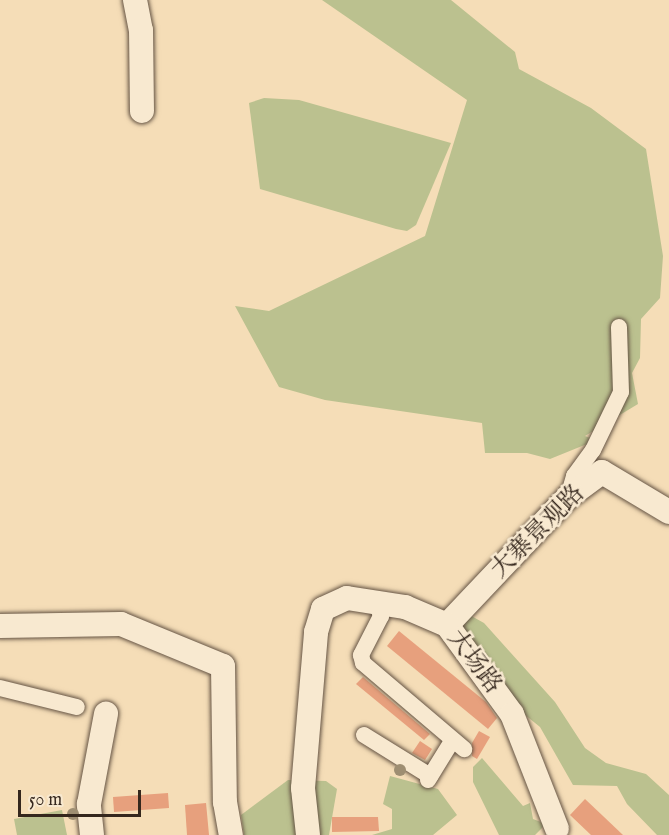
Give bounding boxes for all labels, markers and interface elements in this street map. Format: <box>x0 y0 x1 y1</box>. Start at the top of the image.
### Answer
street label: 大寨景观路 <box>485 479 591 585</box>
street label: 大场路 <box>441 625 507 699</box>
scale bar <box>21 778 144 816</box>
text: 50 m <box>29 789 62 812</box>

